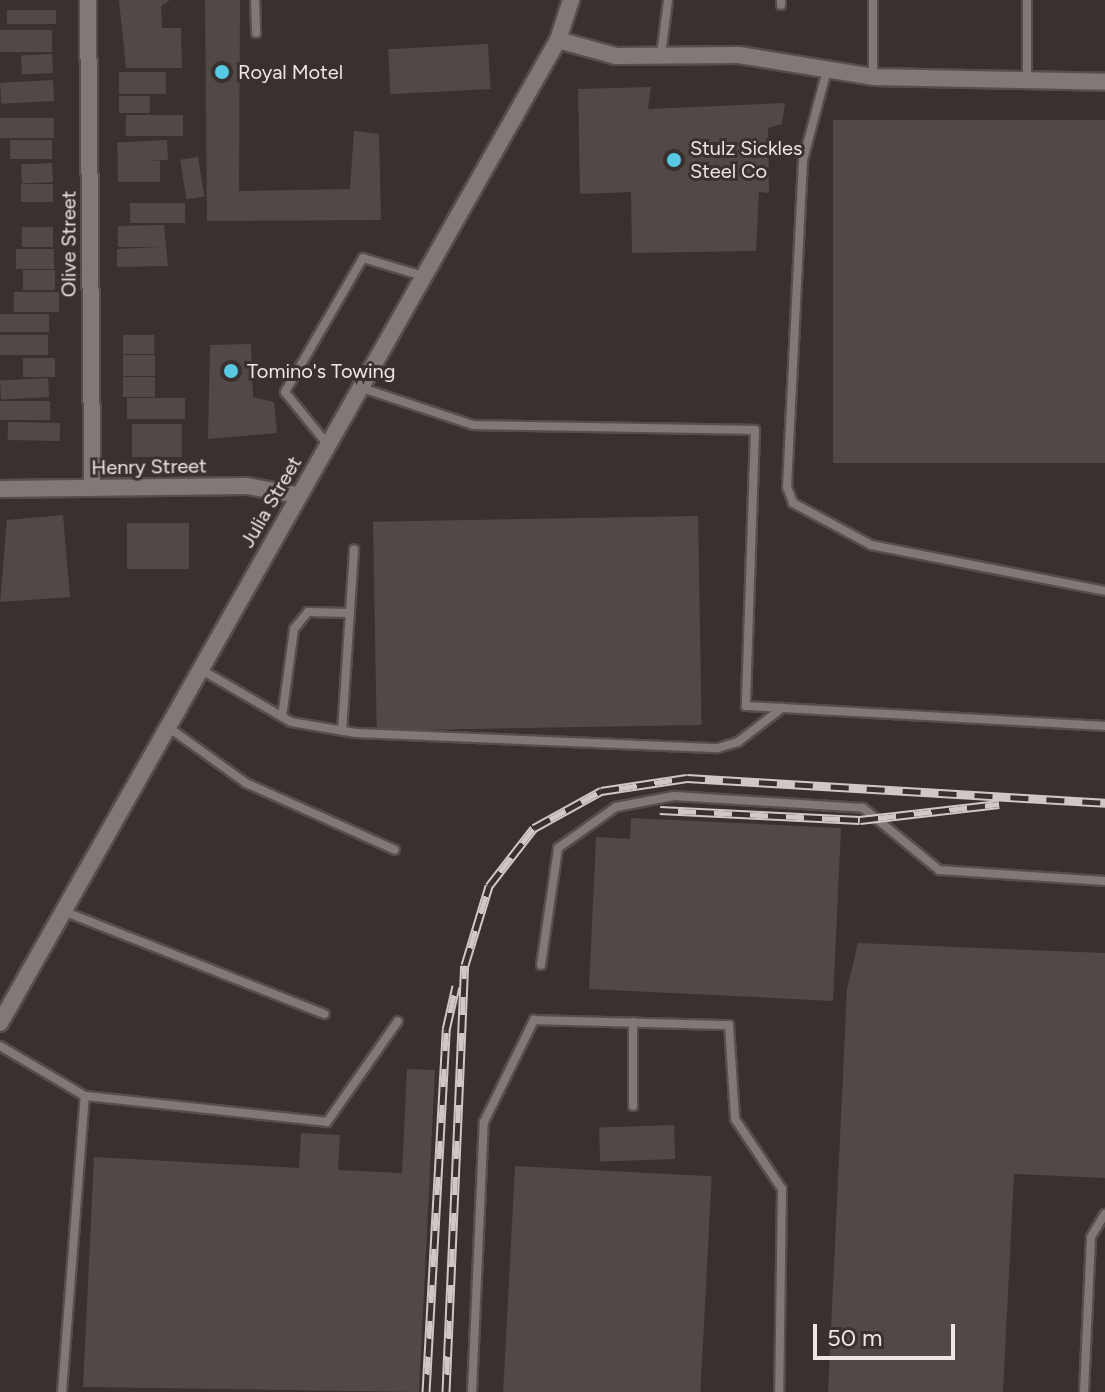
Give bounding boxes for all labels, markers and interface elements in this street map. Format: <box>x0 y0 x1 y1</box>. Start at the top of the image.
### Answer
place label: Royal Motel <box>238 60 343 84</box>
marker: Royal Motel <box>213 63 231 81</box>
place label: Stulz Sickles Steel Co <box>690 136 802 183</box>
marker: Stulz Sickles Steel Co <box>665 151 683 169</box>
street label: Olive Street <box>57 191 81 297</box>
place label: Tomino's Towing <box>247 359 395 383</box>
marker: Tomino's Towing <box>222 362 240 380</box>
street label: Julia Street <box>235 452 307 552</box>
street label: Henry Street <box>91 454 207 480</box>
scale bar <box>817 1308 959 1358</box>
text: 50 m <box>827 1323 883 1352</box>

